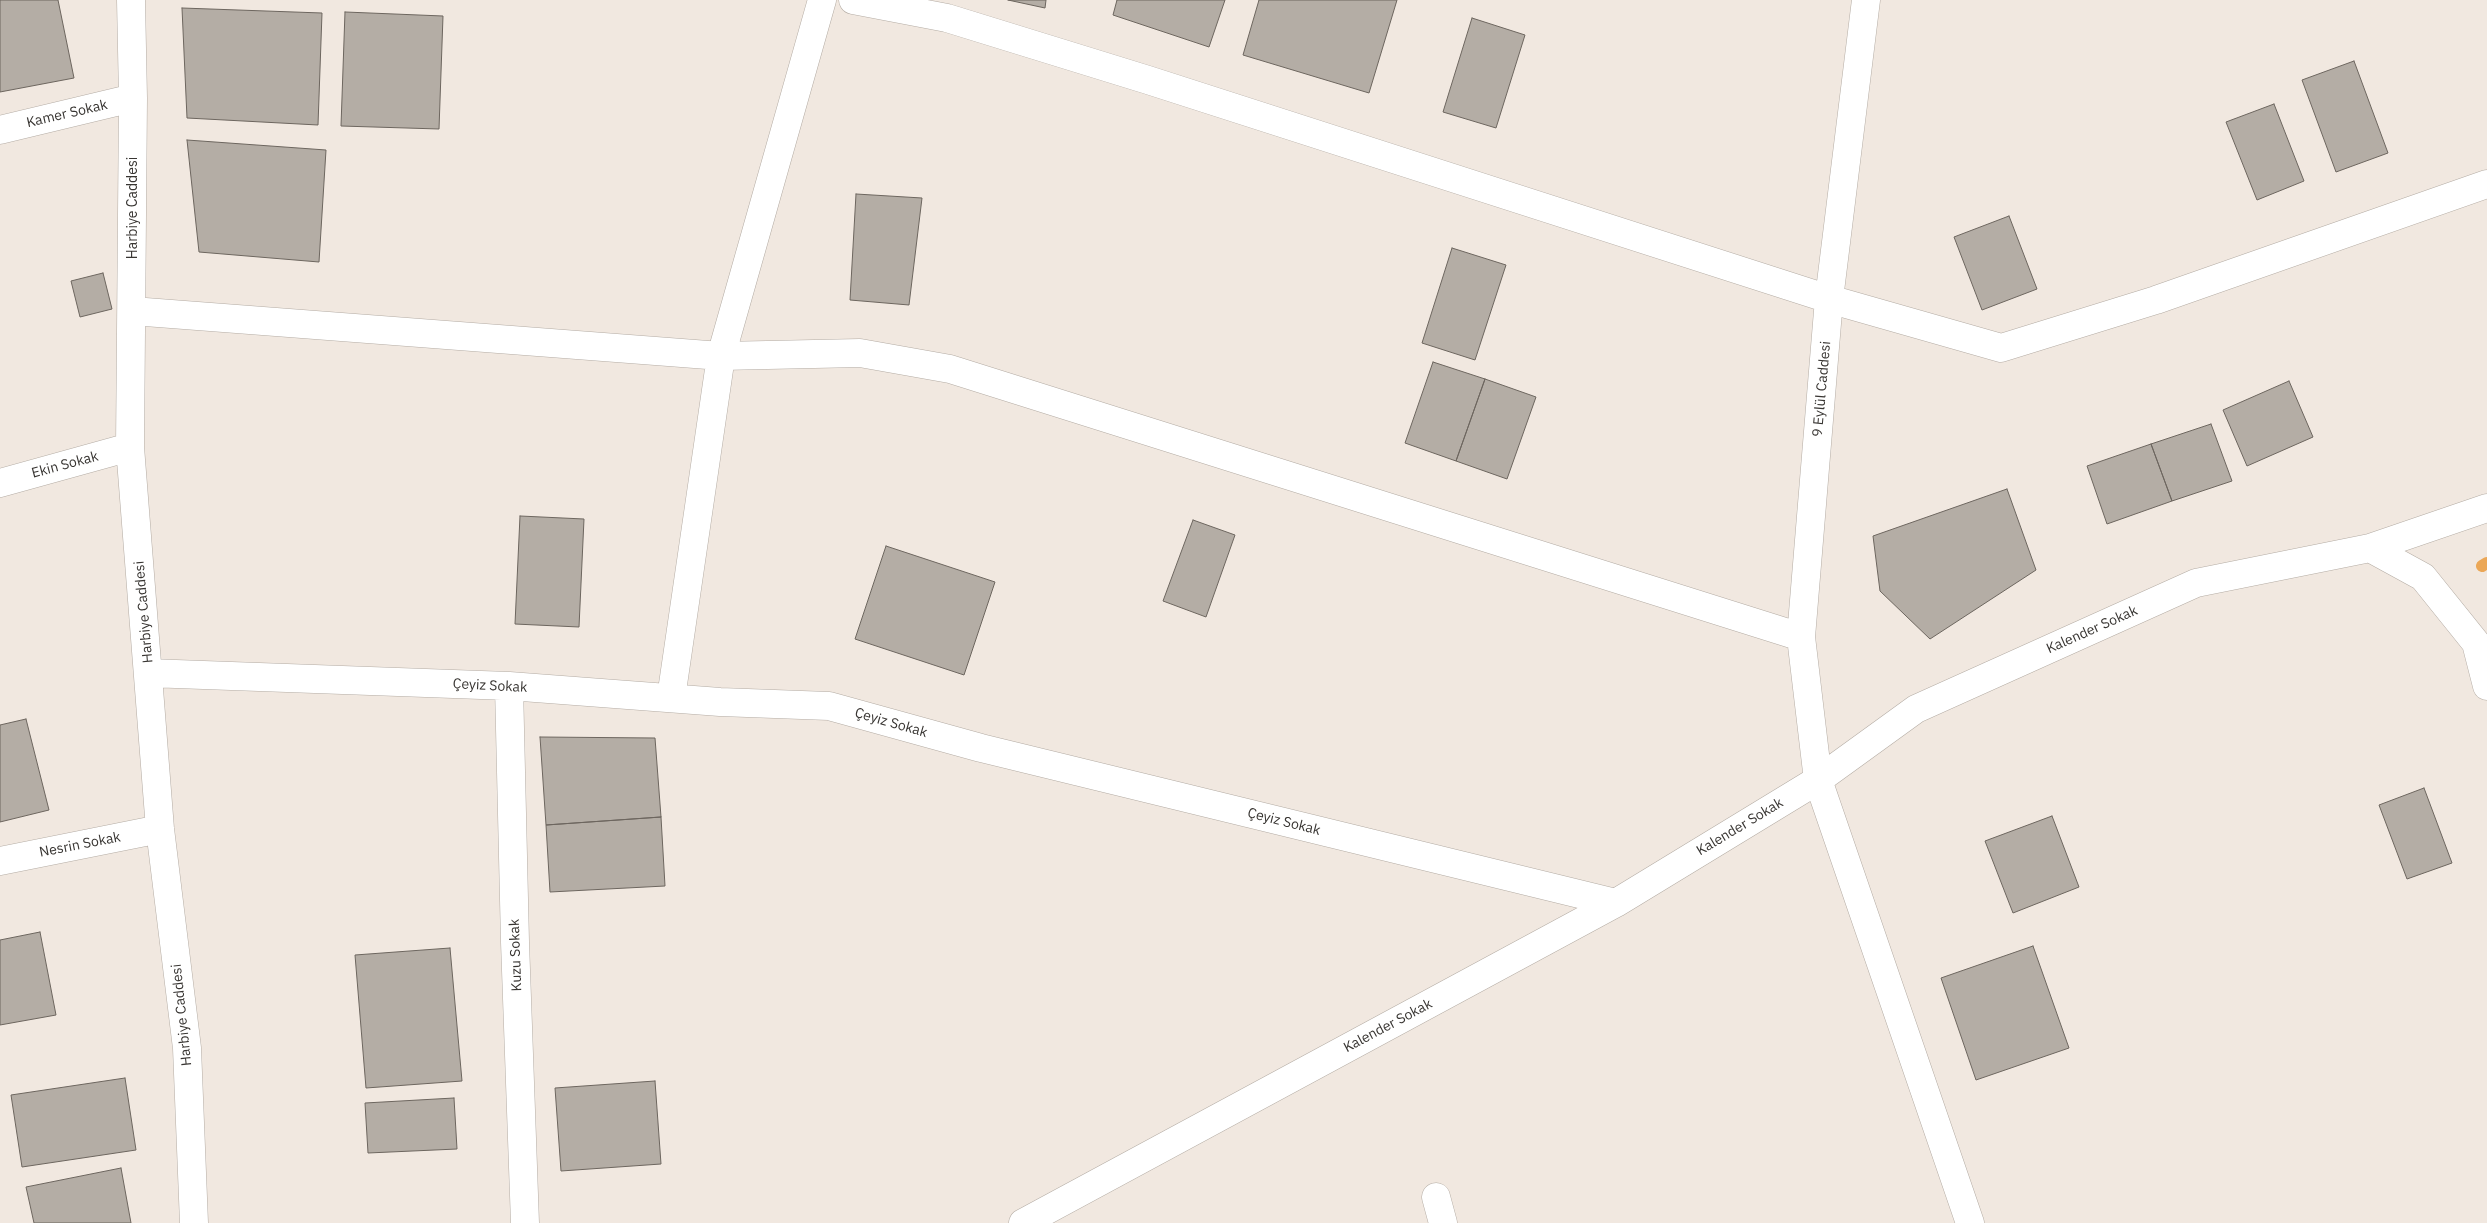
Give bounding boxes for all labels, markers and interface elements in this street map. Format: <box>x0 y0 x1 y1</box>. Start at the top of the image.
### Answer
street label: Kamer Sokak <box>25 97 109 131</box>
street label: Harbiye Caddesi <box>125 157 141 259</box>
street label: 9 Eylül Caddesi <box>1809 340 1835 438</box>
street label: Ekin Sokak <box>30 448 100 482</box>
street label: Harbiye Caddesi <box>131 560 157 664</box>
street label: Kalender Sokak <box>2044 602 2140 658</box>
street label: Çeyiz Sokak <box>452 676 528 696</box>
street label: Çeyiz Sokak <box>853 705 929 741</box>
street label: Kalender Sokak <box>1694 795 1786 859</box>
street label: Çeyiz Sokak <box>1246 805 1322 839</box>
street label: Nesrin Sokak <box>38 829 122 861</box>
street label: Kuzu Sokak <box>506 918 526 992</box>
street label: Harbiye Caddesi <box>168 963 196 1067</box>
street label: Kalender Sokak <box>1341 996 1435 1056</box>

